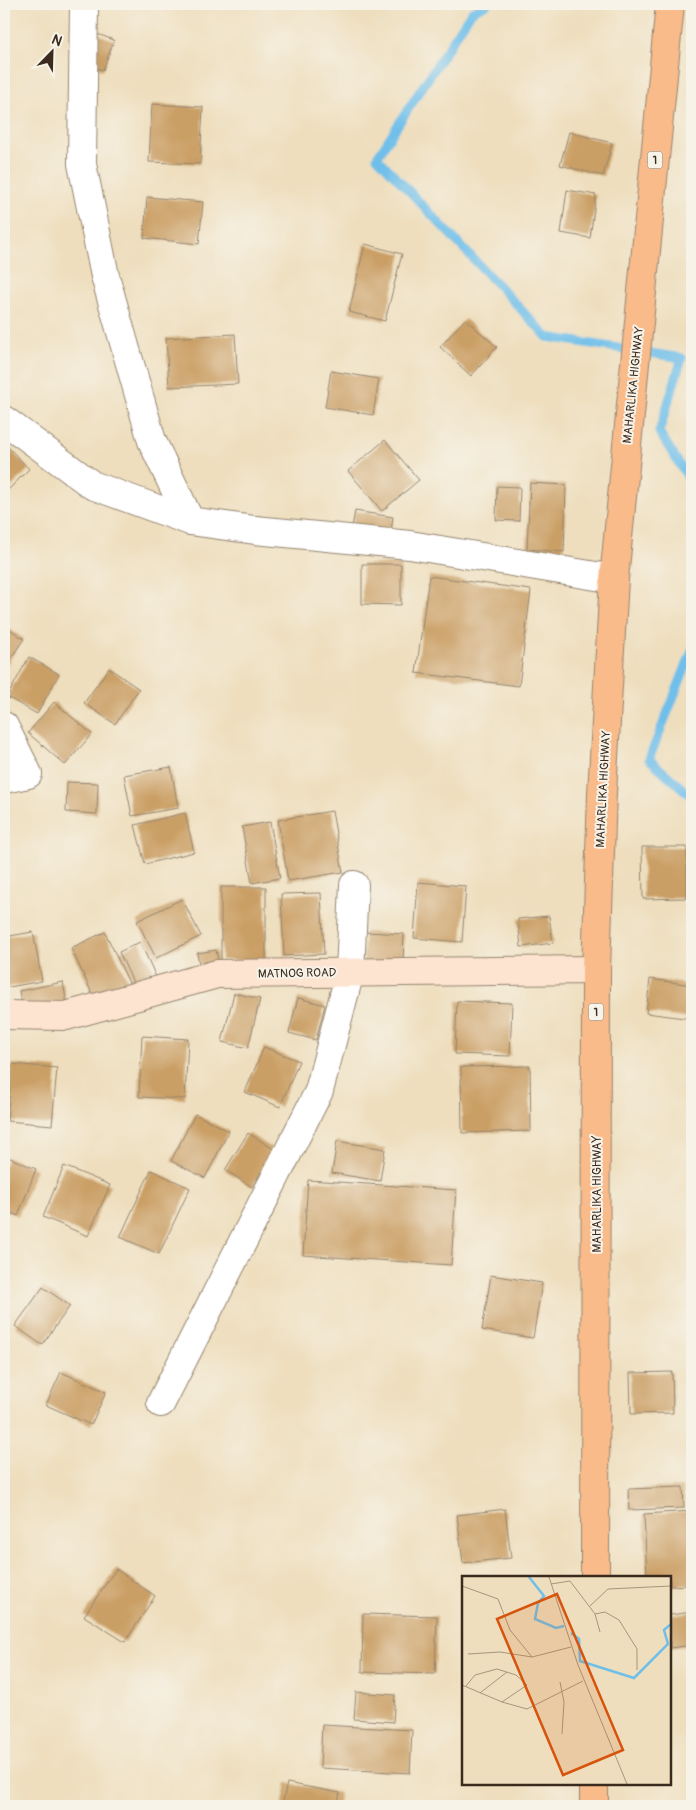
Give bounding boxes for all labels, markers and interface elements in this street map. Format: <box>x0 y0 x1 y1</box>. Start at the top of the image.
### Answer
north arrow <box>28 28 78 78</box>
text: N <box>49 31 65 50</box>
road number: 1 <box>648 152 662 168</box>
street label: MAHARLIKA HIGHWAY <box>620 326 647 444</box>
street label: MAHARLIKA HIGHWAY <box>593 730 614 848</box>
street label: MATNOG ROAD <box>258 965 337 982</box>
road number: 1 <box>588 1004 604 1020</box>
street label: MAHARLIKA HIGHWAY <box>590 1135 605 1253</box>
inset map <box>462 1576 671 1785</box>

